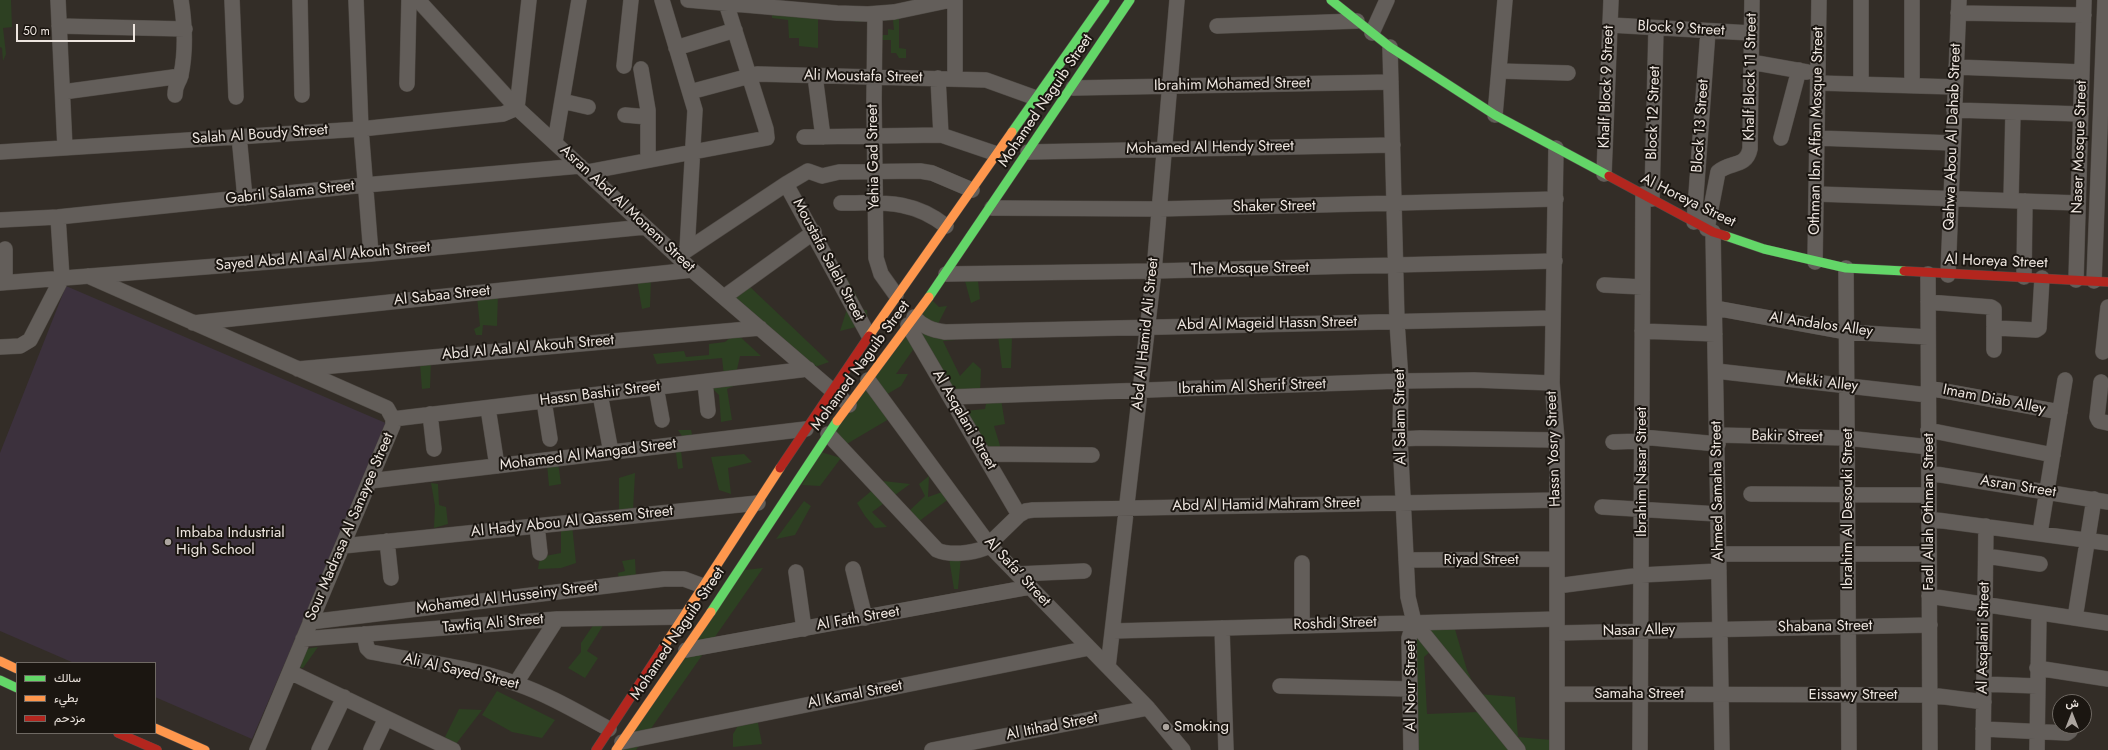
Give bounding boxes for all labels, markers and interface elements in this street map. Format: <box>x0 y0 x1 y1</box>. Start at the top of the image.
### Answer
street label: Khalf Block 11 Street <box>1741 13 1761 141</box>
scale bar <box>18 16 137 42</box>
street label: Block 9 Street <box>1637 18 1725 40</box>
text: 50 m <box>23 22 50 40</box>
street label: Khalf Block 9 Street <box>1596 25 1618 149</box>
street label: Othman Ibn Affan Mosque Street <box>1806 27 1828 235</box>
street label: Mohamed Naguib Street <box>995 31 1097 171</box>
street label: Qahwa Abou Al Dahab Street <box>1941 43 1965 231</box>
street label: Block 12 Street <box>1643 66 1665 160</box>
street label: Ali Moustafa Street <box>804 67 922 87</box>
street label: Ibrahim Mohamed Street <box>1154 75 1310 95</box>
street label: Block 13 Street <box>1689 79 1713 173</box>
street label: Naser Mosque Street <box>2069 80 2091 214</box>
street label: Yehia Gad Street <box>864 104 884 210</box>
street label: Salah Al Boudy Street <box>191 121 329 149</box>
street label: Mohamed Al Hendy Street <box>1126 138 1294 158</box>
street label: Asran Abd Al Monem Street <box>556 142 698 276</box>
street label: Al Horeya Street <box>1638 170 1738 232</box>
street label: Gabril Salama Street <box>225 177 355 209</box>
street label: Moustafa Saleh Street <box>788 196 868 324</box>
street label: Shaker Street <box>1232 197 1316 217</box>
street label: Sayed Abd Al Aal Al Akouh Street <box>215 239 431 275</box>
street label: Al Horeya Street <box>1944 251 2048 273</box>
street label: Abd Al Hamid Ali Street <box>1129 257 1163 411</box>
street label: The Mosque Street <box>1191 259 1309 279</box>
street label: Al Sabaa Street <box>393 282 491 310</box>
street label: Mohamed Naguib Street <box>808 298 914 434</box>
street label: Al Andalos Alley <box>1768 309 1874 341</box>
street label: Abd Al Mageid Hassn Street <box>1177 313 1357 335</box>
street label: Abd Al Aal Al Akouh Street <box>441 332 615 364</box>
street label: Al Asqalani Street <box>928 367 1000 473</box>
street label: Al Salam Street <box>1391 369 1411 465</box>
street label: Mekki Alley <box>1785 370 1859 396</box>
street label: Ibrahim Al Sherif Street <box>1178 375 1326 399</box>
street label: Hassn Bashir Street <box>539 378 661 410</box>
street label: Imam Diab Alley <box>1941 381 2047 419</box>
street label: Hassn Yosry Street <box>1543 391 1565 507</box>
street label: Ibrahim Nasar Street <box>1633 407 1651 537</box>
street label: Ahmed Samaha Street <box>1708 421 1728 561</box>
street label: Bakir Street <box>1751 427 1823 447</box>
street label: Ibrahim Al Desouki Street <box>1839 428 1857 590</box>
street label: Sour Madrasa Al Sanayee Street <box>302 430 398 624</box>
street label: Fadl Allah Othman Street <box>1920 433 1938 591</box>
street label: Mohamed Al Mangad Street <box>499 435 677 475</box>
street label: Asran Street <box>1979 472 2057 502</box>
street label: Abd Al Hamid Mahram Street <box>1172 494 1360 516</box>
street label: Al Hady Abou Al Qassem Street <box>470 502 674 542</box>
place label: Imbaba Industrial High School <box>176 524 285 559</box>
street label: Al Safa' Street <box>980 533 1054 611</box>
marker: Imbaba Industrial High School <box>163 537 173 547</box>
street label: Riyad Street <box>1444 551 1518 569</box>
street label: Mohamed Naguib Street <box>627 564 729 704</box>
street label: Mohamed Al Husseiny Street <box>415 578 599 618</box>
street label: Al Asqalani Street <box>1974 582 1994 694</box>
street label: Al Fath Street <box>815 603 901 635</box>
street label: Tawfiq Ali Street <box>442 611 544 637</box>
street label: Roshdi Street <box>1293 614 1377 634</box>
street label: Shabana Street <box>1778 617 1872 637</box>
street label: Nasar Alley <box>1603 621 1675 641</box>
street label: Al Nour Street <box>1402 641 1420 731</box>
street label: Ali Al Sayed Street <box>402 650 520 694</box>
legend <box>16 662 156 734</box>
text: سالك <box>54 669 81 687</box>
street label: Al Kamal Street <box>806 677 904 713</box>
street label: Samaha Street <box>1594 685 1684 703</box>
street label: Eissawy Street <box>1809 686 1897 704</box>
text: بطيء <box>54 689 78 707</box>
north arrow <box>2052 694 2092 734</box>
text: ش <box>2065 695 2079 711</box>
text: مزدحم <box>54 709 85 727</box>
street label: Al Itihad Street <box>1005 709 1099 745</box>
place label: Smoking <box>1174 718 1229 736</box>
marker: Smoking <box>1161 722 1171 732</box>

